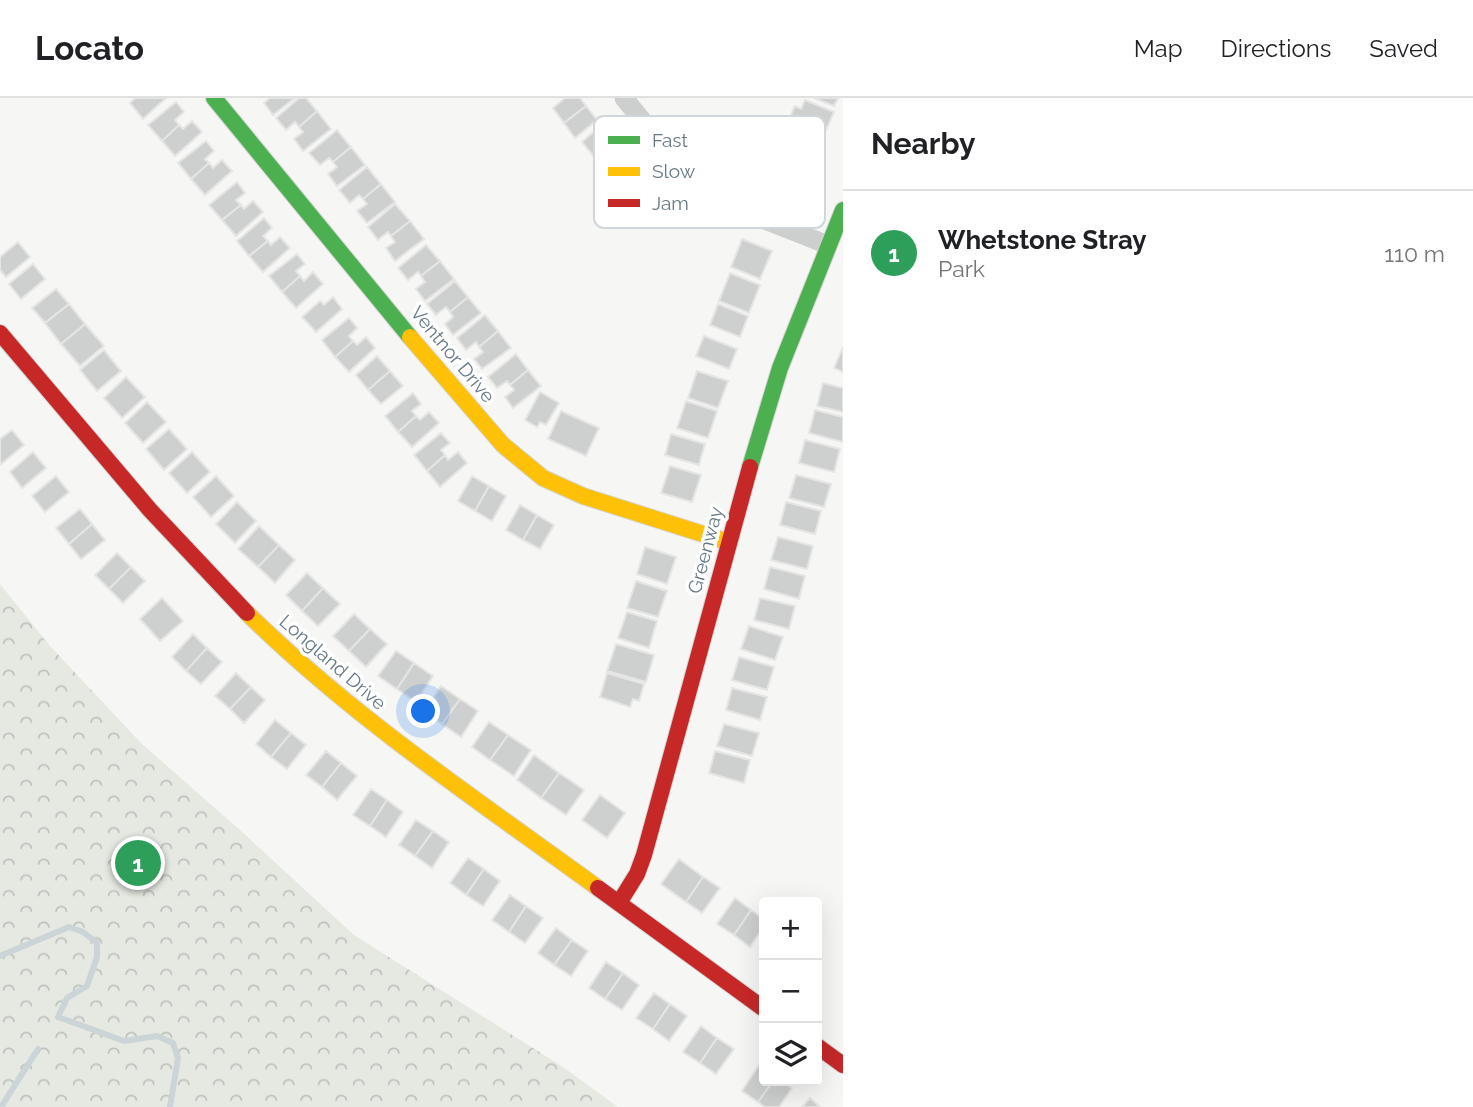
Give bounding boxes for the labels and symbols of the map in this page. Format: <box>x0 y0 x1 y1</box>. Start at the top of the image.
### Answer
legend <box>594 116 825 228</box>
text: Fast <box>652 129 688 151</box>
text: Slow <box>652 160 696 182</box>
text: Jam <box>652 192 689 214</box>
street label: Ventnor Drive <box>406 301 500 407</box>
street label: Greenway <box>683 504 727 596</box>
street label: Longland Drive <box>275 610 391 714</box>
your location <box>406 694 440 728</box>
pin: 1 <box>115 837 161 889</box>

